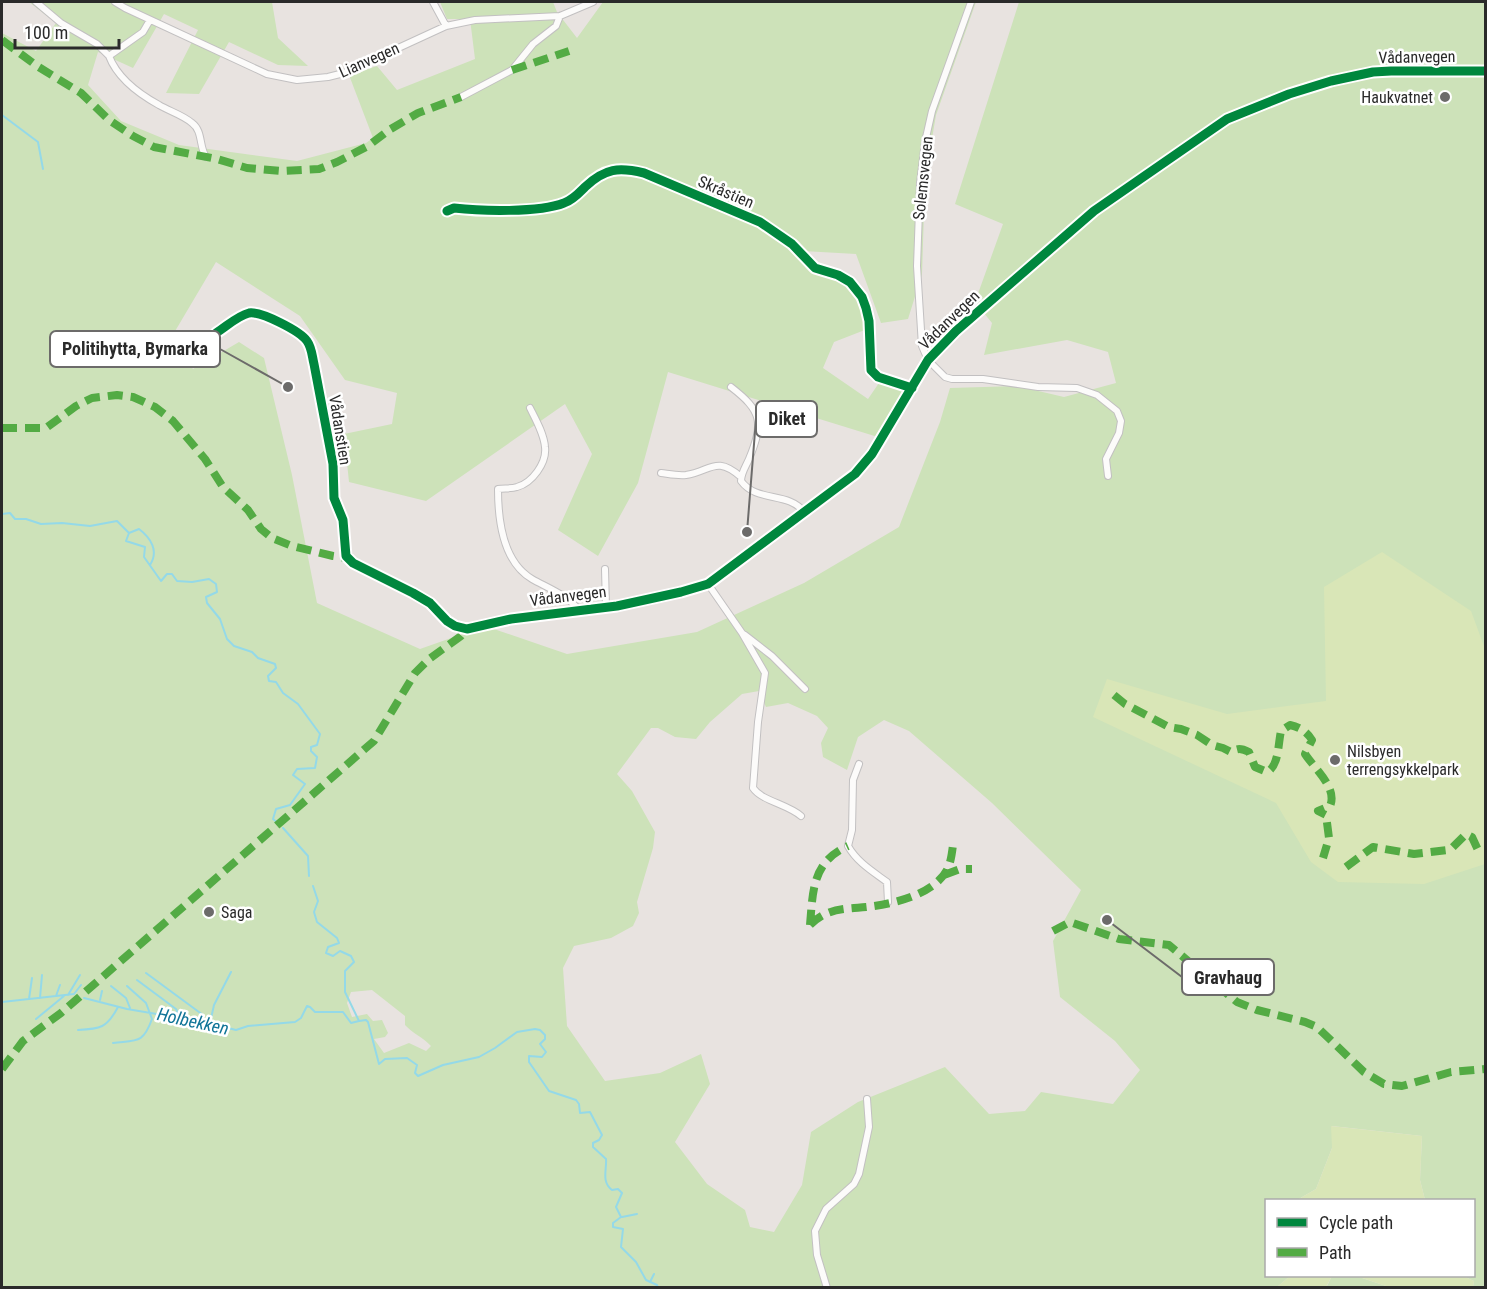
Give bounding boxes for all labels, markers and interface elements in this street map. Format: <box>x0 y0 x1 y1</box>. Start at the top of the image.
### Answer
scale bar <box>15 12 118 50</box>
text: 100 m <box>24 22 68 43</box>
street label: Lianvegen <box>336 38 402 82</box>
street label: Vådanvegen <box>1378 47 1456 67</box>
place label: Haukvatnet <box>1361 88 1433 107</box>
marker: Haukvatnet <box>1438 90 1452 104</box>
street label: Solemsvegen <box>909 135 937 221</box>
street label: Skråstien <box>695 172 757 212</box>
street label: Vådanvegen <box>915 286 983 354</box>
callout: Politihytta, Bymarka <box>50 331 220 367</box>
text: Politihytta, Bymarka <box>62 338 208 359</box>
street label: Vådanstien <box>325 394 355 466</box>
callout: Diket <box>756 401 817 437</box>
text: Diket <box>768 408 806 429</box>
street label: Vådanvegen <box>529 582 607 610</box>
place label: Nilsbyen terrengsykkelpark <box>1347 742 1460 779</box>
marker: Nilsbyen terrengsykkelpark <box>1328 753 1342 767</box>
place label: Saga <box>221 903 253 922</box>
marker: Saga <box>202 905 216 919</box>
callout: Gravhaug <box>1182 959 1274 995</box>
text: Gravhaug <box>1194 967 1262 988</box>
water label: Holbekken <box>155 1003 231 1039</box>
legend <box>1265 1199 1475 1277</box>
text: Cycle path <box>1319 1212 1393 1233</box>
text: Path <box>1319 1242 1352 1263</box>

